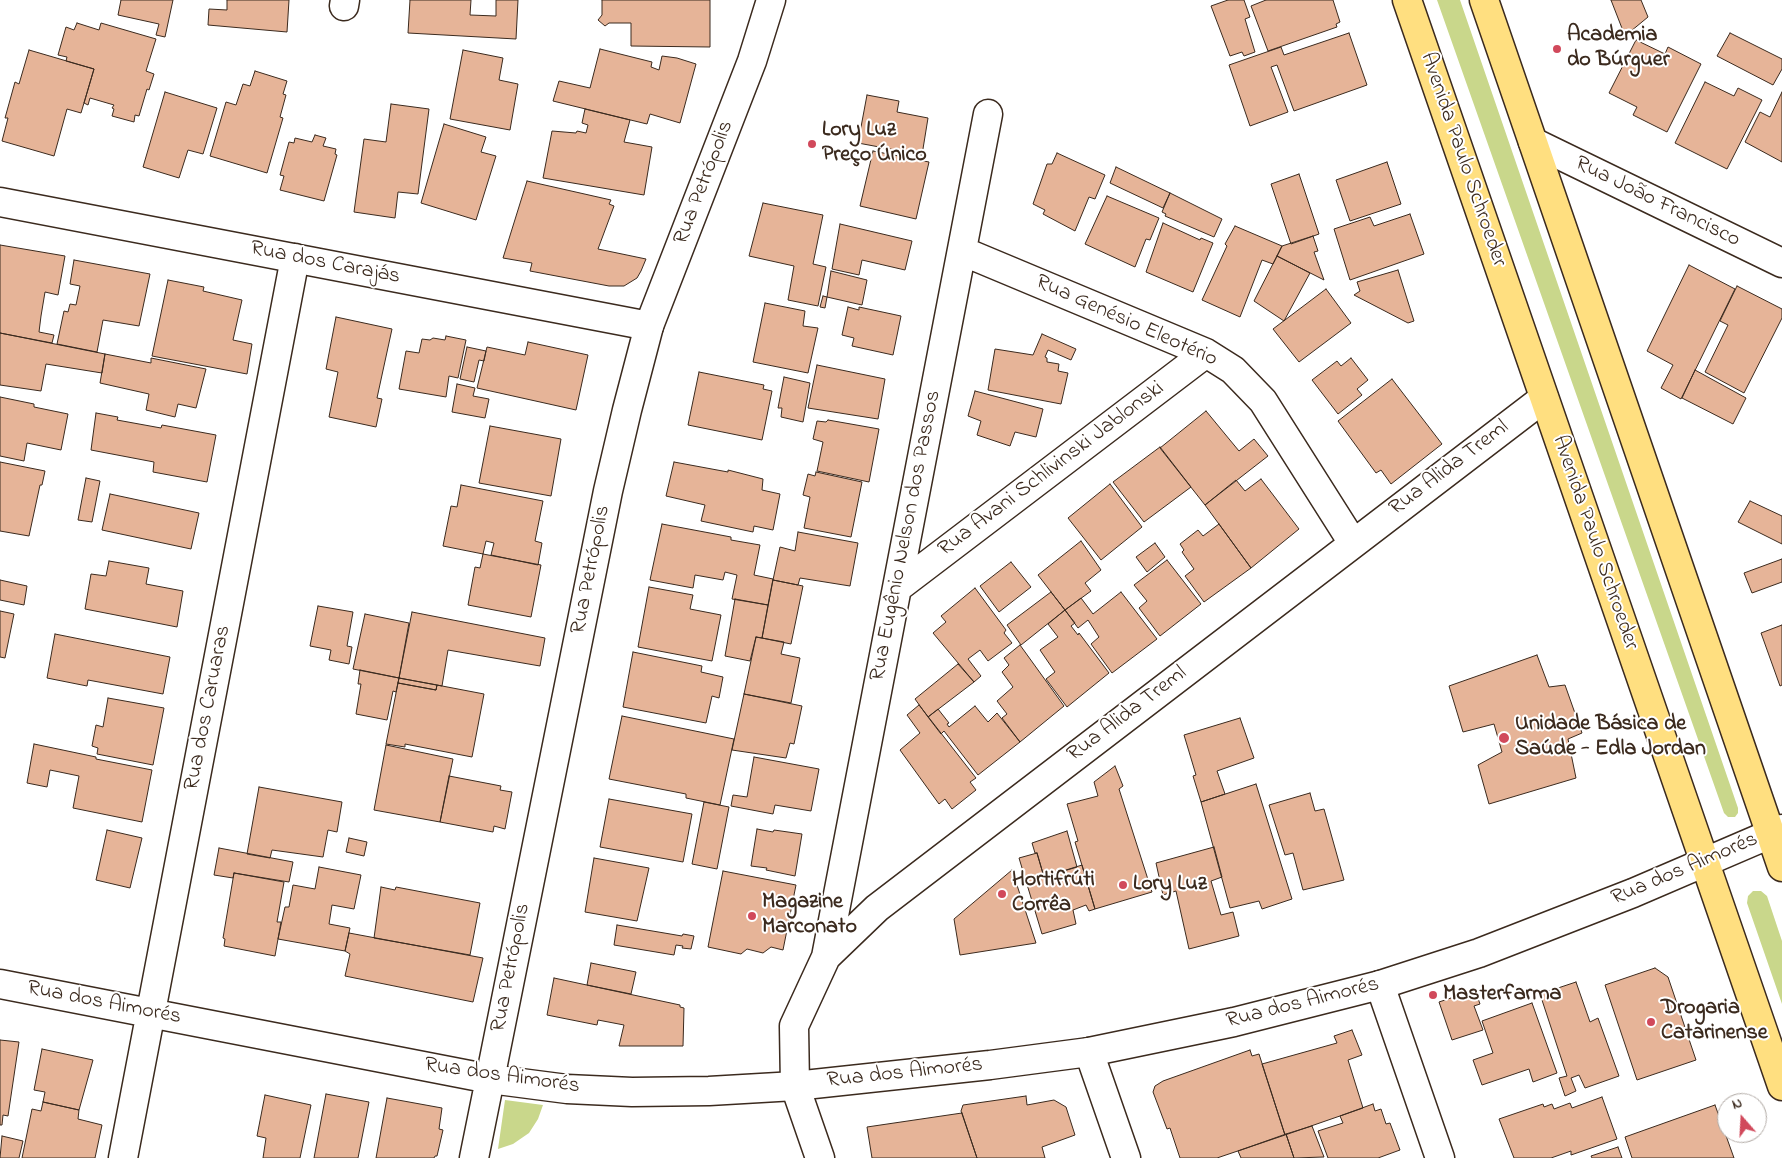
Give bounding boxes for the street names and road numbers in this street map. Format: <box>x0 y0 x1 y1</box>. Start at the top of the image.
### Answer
street label: Avenida Paulo Schroeder <box>1413 49 1511 271</box>
street label: Rua Petrópolis <box>669 117 741 249</box>
street label: Rua João Francisco <box>1570 152 1744 254</box>
street label: Rua dos Carajás <box>248 237 402 291</box>
street label: Rua Genésio Eleotério <box>1031 270 1221 374</box>
street label: Rua Avani Schlivinski Jablonski <box>934 376 1170 564</box>
street label: Rua Eugênio Nelson dos Passos <box>866 388 948 684</box>
street label: Rua Alida Treml <box>1385 415 1515 523</box>
street label: Avenida Paulo Schroeder <box>1545 432 1643 654</box>
street label: Rua Petrópolis <box>567 503 617 637</box>
street label: Rua dos Caruaras <box>180 623 238 793</box>
street label: Rua Alida Treml <box>1063 661 1193 769</box>
street label: Rua dos Aimorés <box>1608 827 1762 913</box>
street label: Rua Petrópolis <box>487 901 537 1035</box>
street label: Rua dos Aimorés <box>1224 972 1382 1036</box>
street label: Rua dos Aimorés <box>25 976 183 1032</box>
street label: Rua dos Aimorés <box>423 1053 581 1101</box>
street label: Rua dos Aimorés <box>826 1053 984 1095</box>

